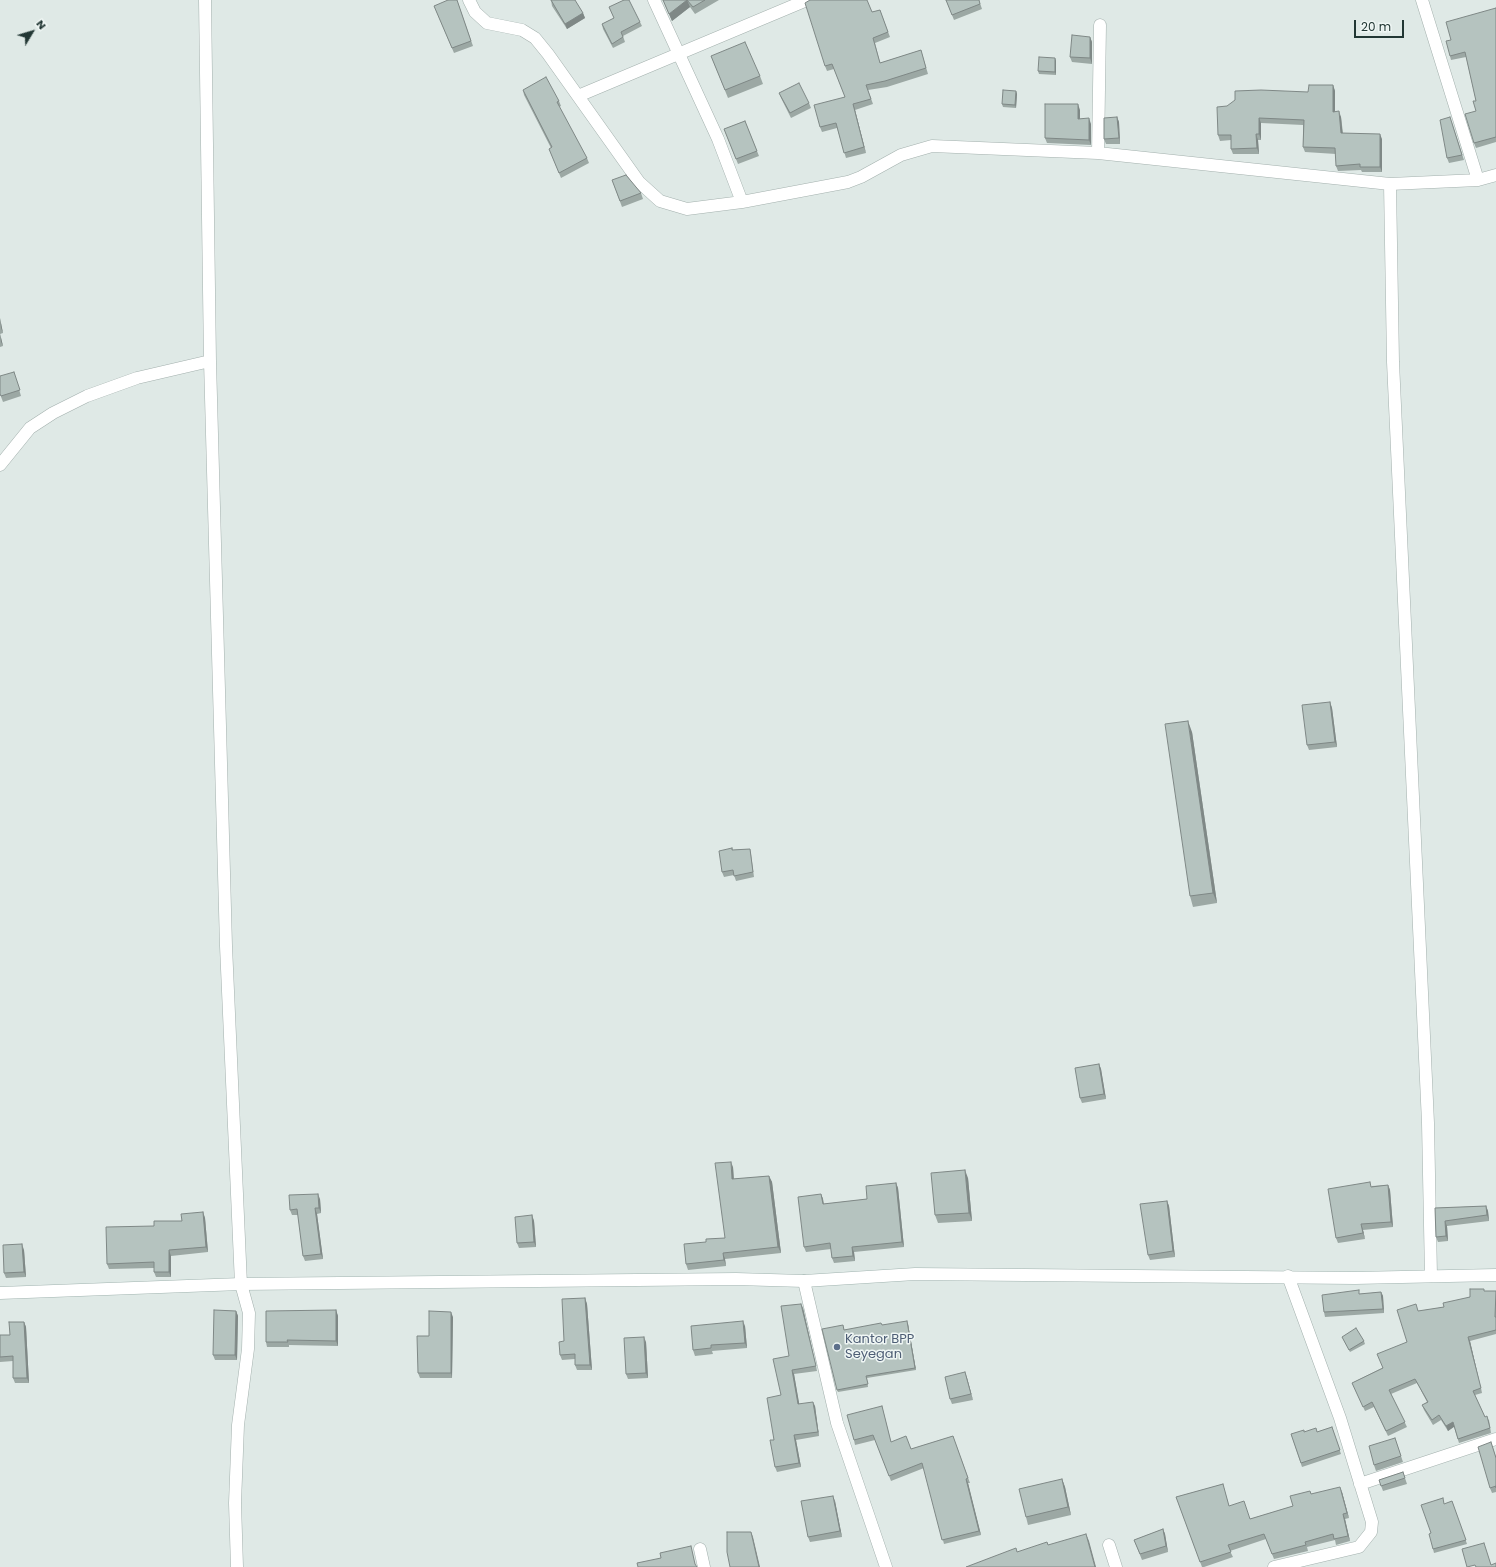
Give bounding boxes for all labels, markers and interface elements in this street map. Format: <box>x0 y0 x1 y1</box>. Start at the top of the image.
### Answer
north arrow <box>12 12 52 52</box>
scale bar <box>1356 12 1406 38</box>
text: N <box>33 16 50 33</box>
text: 20 m <box>1361 18 1391 35</box>
place label: Kantor BPP Seyegan <box>845 1332 914 1363</box>
marker: Kantor BPP Seyegan <box>832 1342 842 1352</box>

